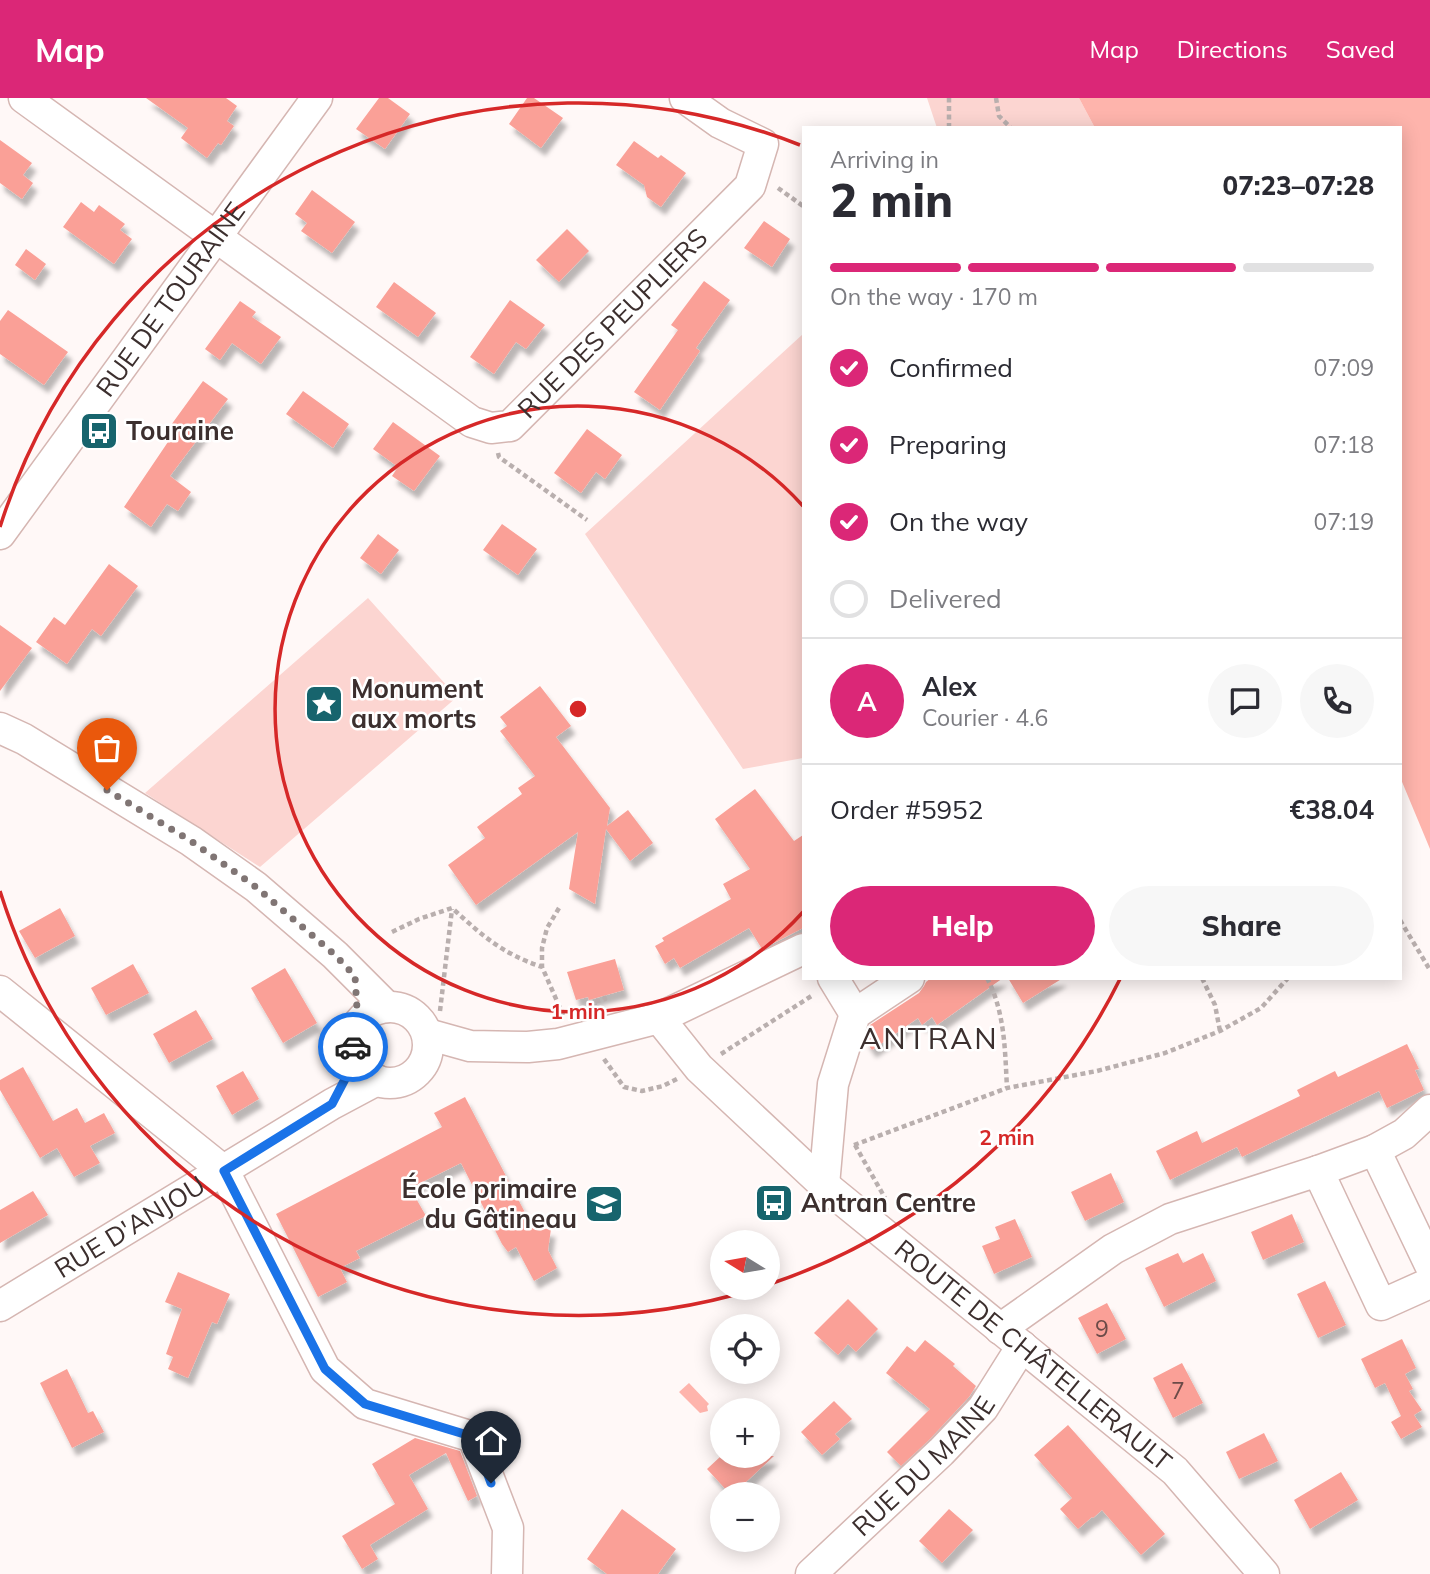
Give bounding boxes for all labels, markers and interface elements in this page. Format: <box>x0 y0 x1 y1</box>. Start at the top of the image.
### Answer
text: Map <box>35 29 105 70</box>
text: Map <box>1089 34 1139 64</box>
text: Directions <box>1177 34 1288 64</box>
text: Saved <box>1326 34 1395 64</box>
text: Arriving in <box>830 145 939 174</box>
text: 07:23–07:28 <box>1223 169 1374 202</box>
text: 2 min <box>830 171 953 229</box>
street label: RUE DE TOURAINE <box>88 195 252 403</box>
street label: RUE DES PEUPLIERS <box>510 221 714 425</box>
text: On the way · 170 m <box>830 282 1038 311</box>
icon: check <box>830 349 868 387</box>
text: Confirmed <box>889 351 1013 384</box>
text: 07:09 <box>1314 353 1374 382</box>
bus stop icon: Touraine <box>78 410 120 452</box>
place label: Touraine <box>126 414 234 447</box>
icon: check <box>830 426 868 464</box>
text: Preparing <box>889 428 1007 461</box>
text: 07:18 <box>1314 430 1374 459</box>
icon: check <box>830 503 868 541</box>
text: On the way <box>889 505 1028 538</box>
text: 07:19 <box>1314 507 1374 536</box>
text: Delivered <box>889 582 1002 615</box>
button: chat <box>1208 664 1282 738</box>
button: phone <box>1300 664 1374 738</box>
text: Alex <box>922 670 977 703</box>
place label: Monument aux morts <box>351 672 483 735</box>
place icon: Monument aux morts <box>303 683 345 725</box>
text: A <box>857 685 877 718</box>
centre of rings <box>566 697 590 721</box>
text: Courier · 4.6 <box>922 703 1048 732</box>
pin <box>77 718 137 790</box>
icon: bag <box>88 729 126 767</box>
text: Order #5952 <box>830 793 983 826</box>
text: €38.04 <box>1290 793 1374 826</box>
button: Help <box>830 886 1095 966</box>
button: Share <box>1109 886 1374 966</box>
text: 1 min <box>550 998 606 1024</box>
courier <box>318 1012 388 1082</box>
district label: ANTRAN <box>859 1019 999 1057</box>
icon: car <box>334 1028 372 1066</box>
text: 2 min <box>979 1124 1035 1150</box>
street label: RUE D'ANJOU <box>48 1168 211 1285</box>
place label: École primaire du Gâtineau <box>402 1172 577 1235</box>
bus stop icon: Antran Centre <box>753 1182 795 1224</box>
school or university icon: École primaire du Gâtineau <box>583 1183 625 1225</box>
place label: Antran Centre <box>801 1186 976 1219</box>
north arrow <box>710 1230 780 1300</box>
map controls <box>710 1230 780 1552</box>
street label: ROUTE DE CHÂTELLERAULT <box>888 1232 1179 1478</box>
button: locate <box>710 1314 780 1384</box>
house number: 9 <box>1095 1314 1109 1343</box>
house number: 7 <box>1171 1376 1185 1405</box>
street label: RUE DU MAINE <box>845 1390 1002 1543</box>
button: + <box>710 1398 780 1468</box>
pin <box>461 1411 521 1483</box>
icon: home <box>472 1422 510 1460</box>
button: − <box>710 1482 780 1552</box>

